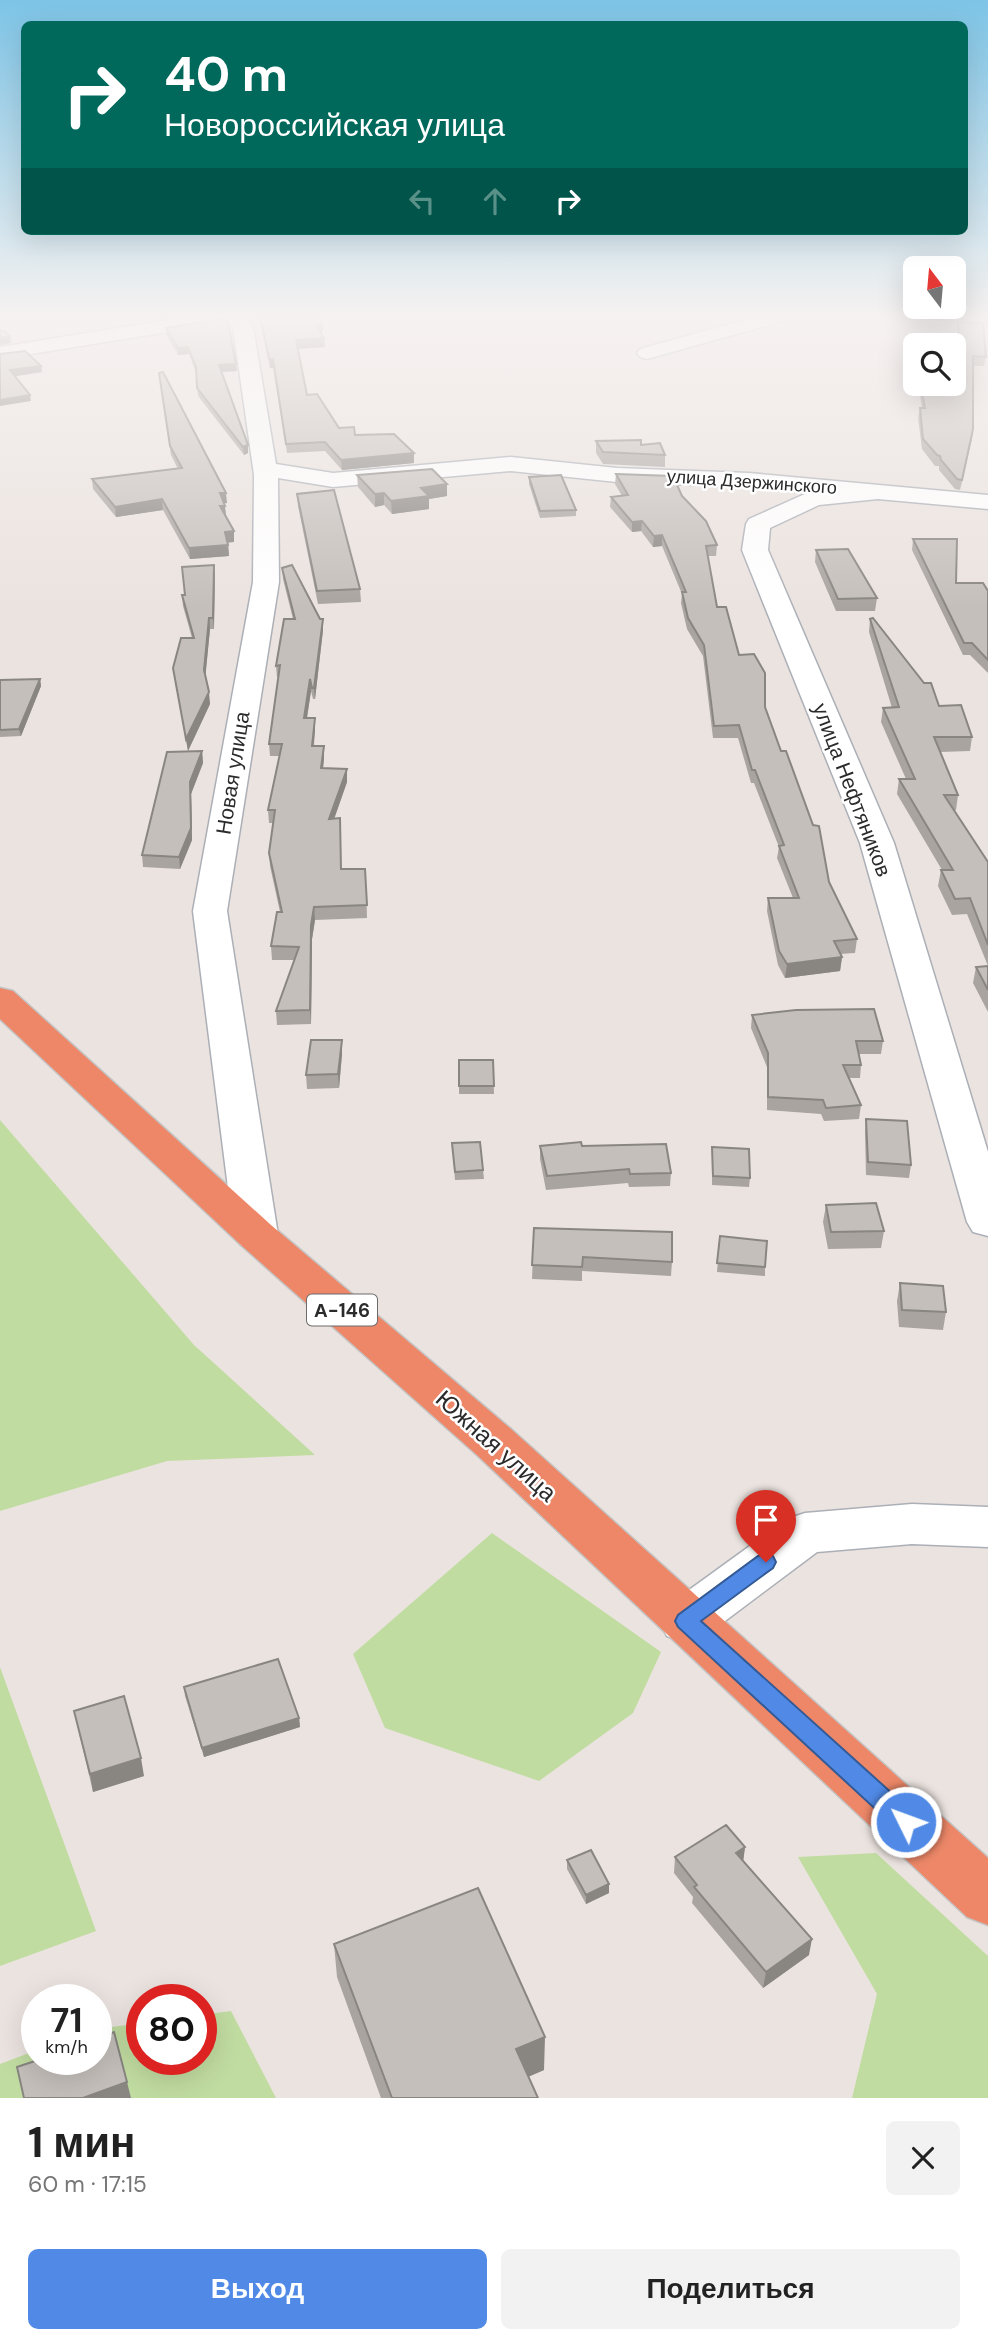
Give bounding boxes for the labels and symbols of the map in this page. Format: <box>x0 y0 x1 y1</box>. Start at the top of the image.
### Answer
north arrow <box>903 256 966 318</box>
street label: улица Дзержинского <box>666 464 838 500</box>
street label: улица Нефтяников <box>806 699 898 881</box>
street label: Новая улица <box>209 709 257 836</box>
road number: А-146 <box>307 1294 377 1326</box>
street label: Южная улица <box>429 1383 564 1509</box>
pin <box>736 1490 796 1562</box>
position arrow <box>869 1785 943 1859</box>
speed limit sign: 80 <box>126 1984 217 2075</box>

